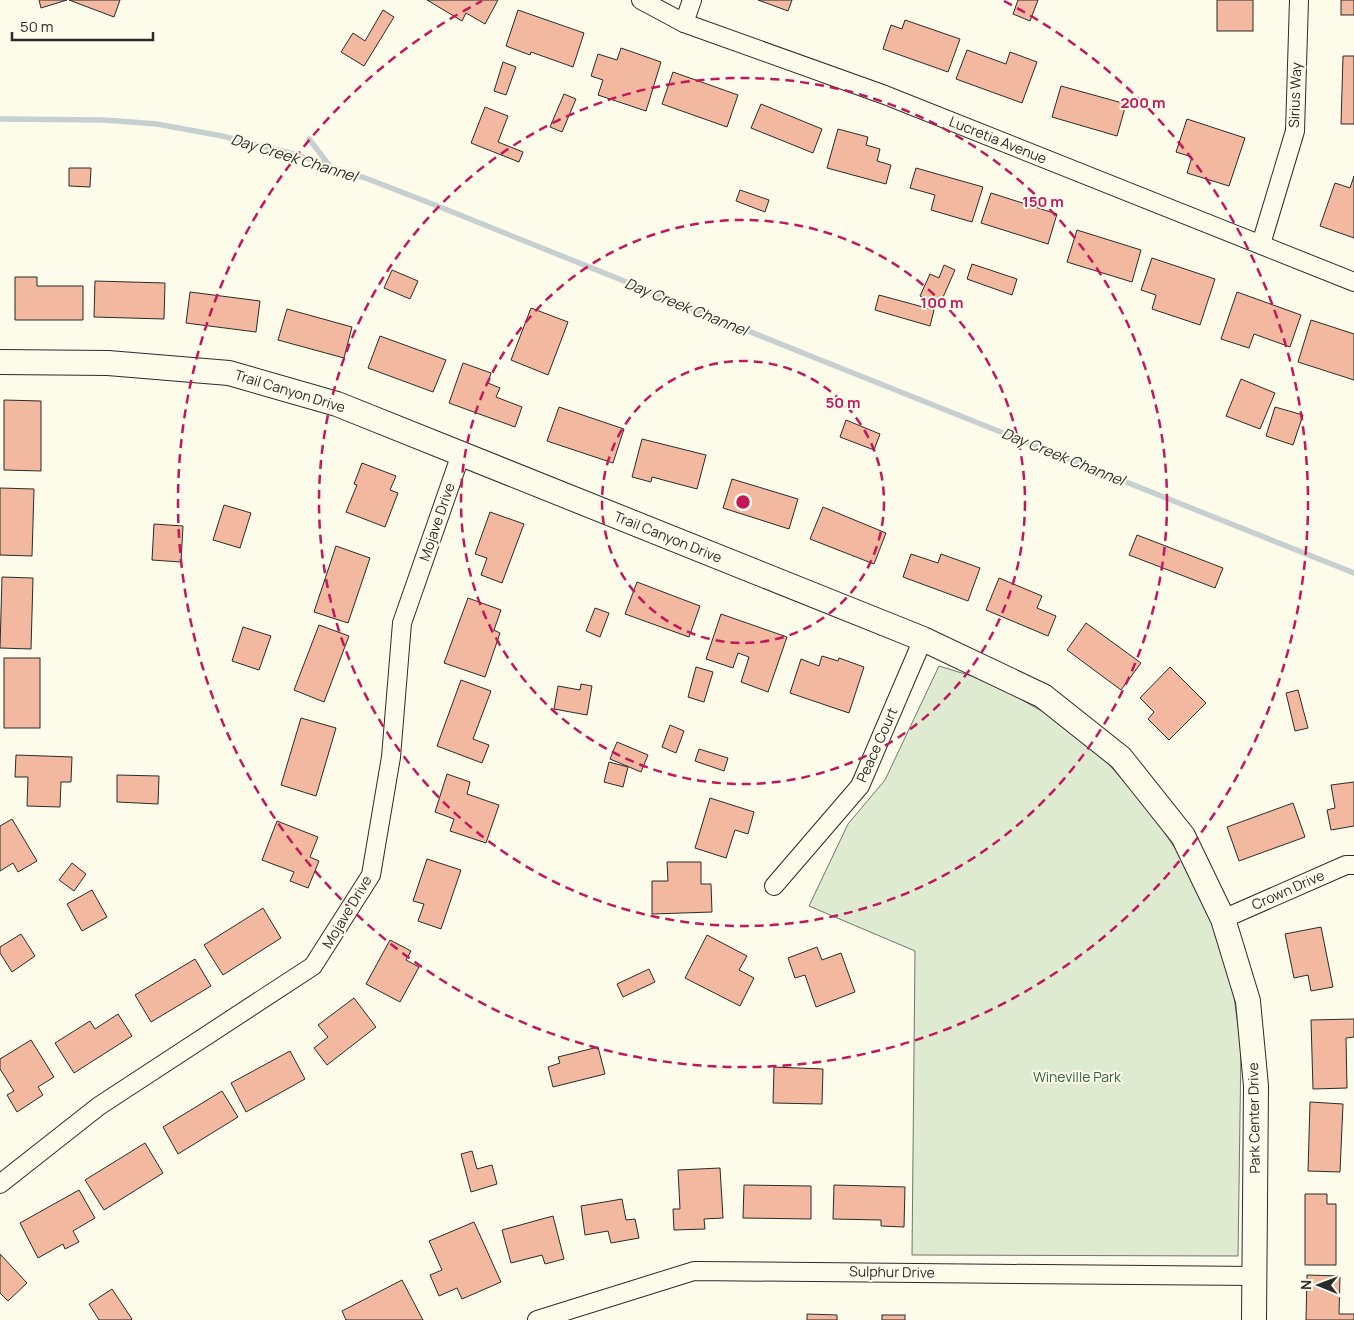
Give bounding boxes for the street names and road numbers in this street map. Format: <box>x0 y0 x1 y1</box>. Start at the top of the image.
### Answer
street label: Sirius Way <box>1284 61 1305 128</box>
street label: Lucretia Avenue <box>947 111 1050 168</box>
street label: Trail Canyon Drive <box>233 365 348 416</box>
street label: Mojave Drive <box>414 480 459 564</box>
street label: Trail Canyon Drive <box>611 506 725 567</box>
street label: Peace Court <box>852 704 902 785</box>
street label: Crown Drive <box>1249 865 1327 914</box>
street label: Mojave Drive <box>317 872 376 952</box>
street label: Park Center Drive <box>1243 1062 1264 1174</box>
street label: Sulphur Drive <box>849 1261 935 1282</box>

